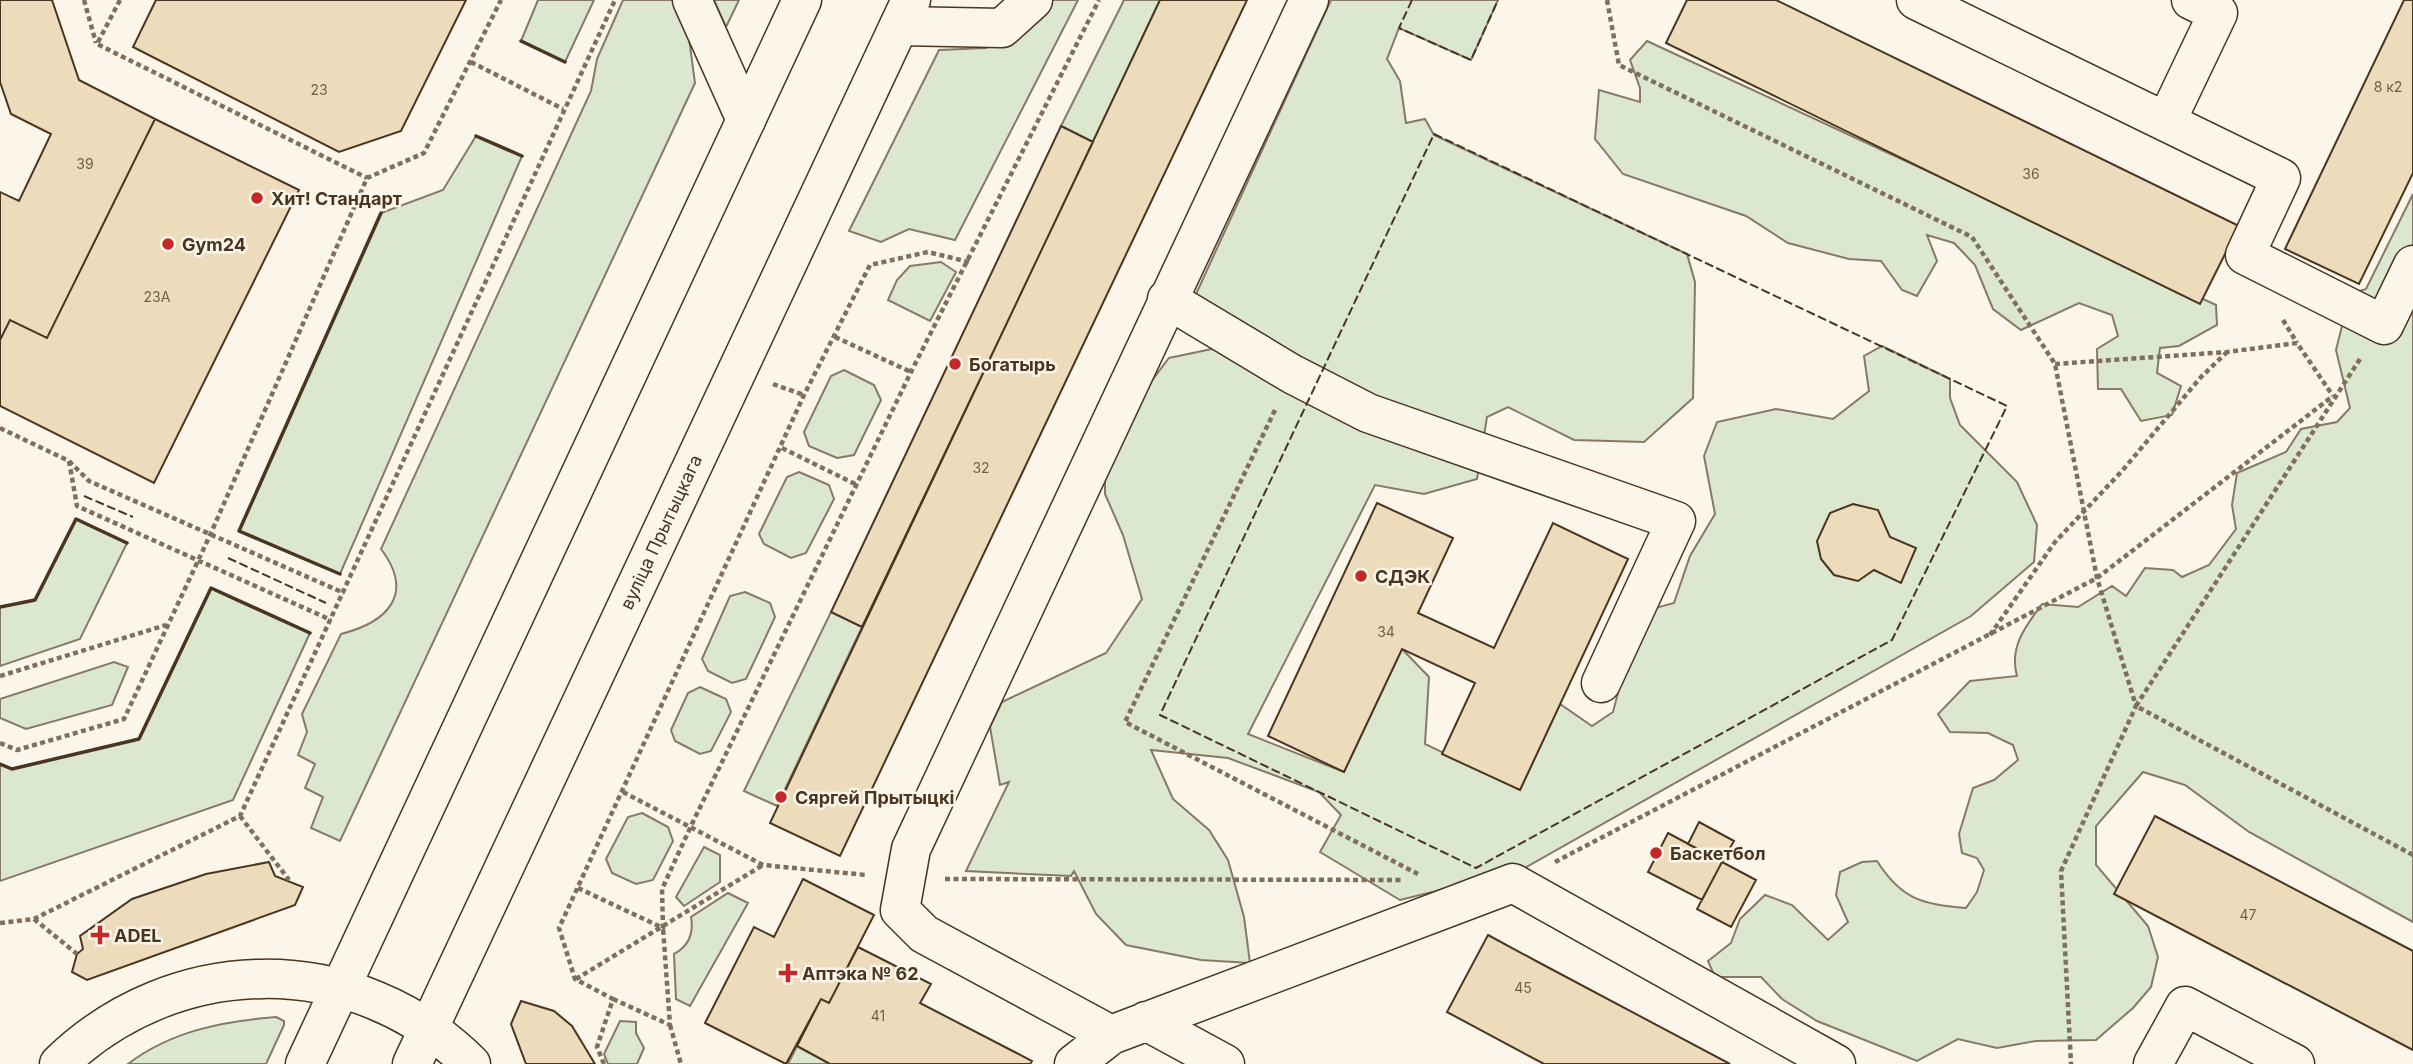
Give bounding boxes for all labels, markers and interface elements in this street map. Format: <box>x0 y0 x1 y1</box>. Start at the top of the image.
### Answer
house number: 8 к2 <box>2374 78 2402 95</box>
house number: 23 <box>310 81 328 98</box>
house number: 39 <box>76 155 94 172</box>
house number: 36 <box>2022 165 2040 182</box>
place label: Хит! Стандарт <box>271 188 402 209</box>
marker: Хит! Стандарт <box>249 190 265 206</box>
place label: Gym24 <box>182 234 246 255</box>
marker: Gym24 <box>160 236 176 252</box>
house number: 23А <box>144 288 171 305</box>
place label: Богатырь <box>969 354 1056 375</box>
marker: Богатырь <box>947 356 963 372</box>
street label: вуліца Прытыцкага <box>616 451 706 613</box>
house number: 32 <box>972 459 990 476</box>
place label: СДЭК <box>1375 566 1430 587</box>
marker: СДЭК <box>1353 568 1369 584</box>
house number: 34 <box>1377 623 1395 640</box>
place label: Сяргей Прытыцкі <box>795 787 954 808</box>
marker: Сяргей Прытыцкі <box>773 789 789 805</box>
place label: Баскетбол <box>1670 843 1766 864</box>
marker: Баскетбол <box>1648 845 1664 861</box>
house number: 47 <box>2240 906 2257 923</box>
place label: ADEL <box>114 925 162 946</box>
marker: ADEL <box>92 927 108 943</box>
place label: Аптэка № 62 <box>802 963 919 984</box>
marker: Аптэка № 62 <box>780 965 796 981</box>
house number: 45 <box>1514 979 1532 996</box>
house number: 41 <box>871 1007 885 1024</box>

